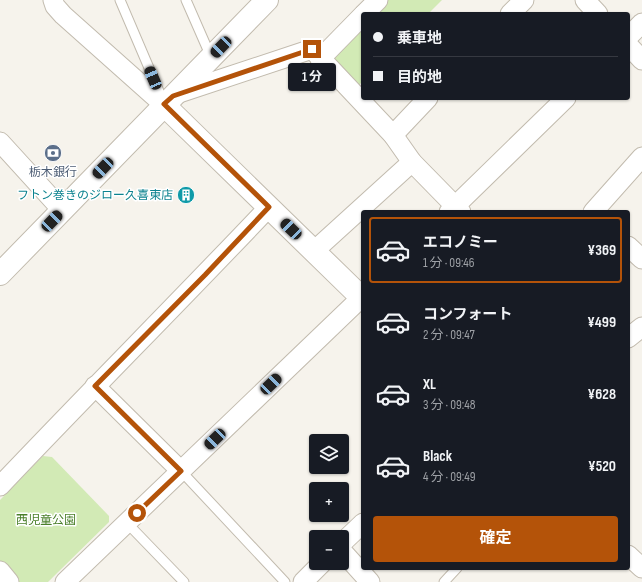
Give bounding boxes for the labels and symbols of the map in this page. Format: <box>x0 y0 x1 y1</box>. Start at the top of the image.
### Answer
car <box>208 34 234 60</box>
route end <box>303 40 321 58</box>
callout: 1 分 <box>288 63 336 91</box>
car <box>143 65 163 91</box>
bank icon: 栃木銀行 <box>43 143 63 163</box>
car <box>90 155 116 181</box>
place label: 栃木銀行 <box>29 165 77 180</box>
building icon: フトン巻きのジロー久喜東店 <box>176 185 196 205</box>
place label: フトン巻きのジロー久喜東店 <box>17 188 173 203</box>
car <box>39 208 65 234</box>
car <box>278 216 304 242</box>
car <box>258 371 284 397</box>
car <box>202 426 228 452</box>
route start <box>128 504 146 522</box>
park label: 西児童公園 <box>16 513 76 528</box>

